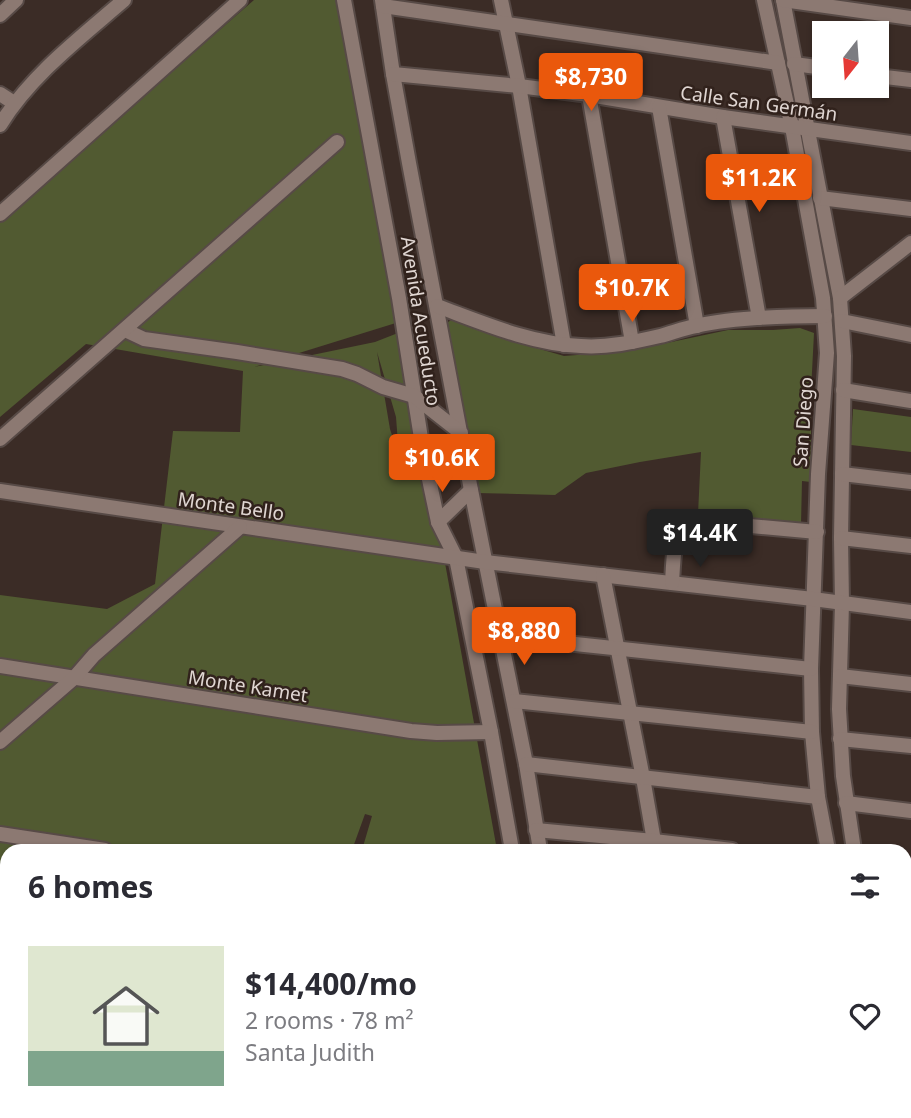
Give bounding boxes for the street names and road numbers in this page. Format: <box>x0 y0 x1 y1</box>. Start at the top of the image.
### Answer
street label: Calle San Germán <box>679 79 839 127</box>
street label: Avenida Acueducto <box>395 234 447 408</box>
street label: San Diego <box>787 376 819 468</box>
street label: Monte Bello <box>176 486 286 526</box>
street label: Monte Kamet <box>186 664 310 708</box>

